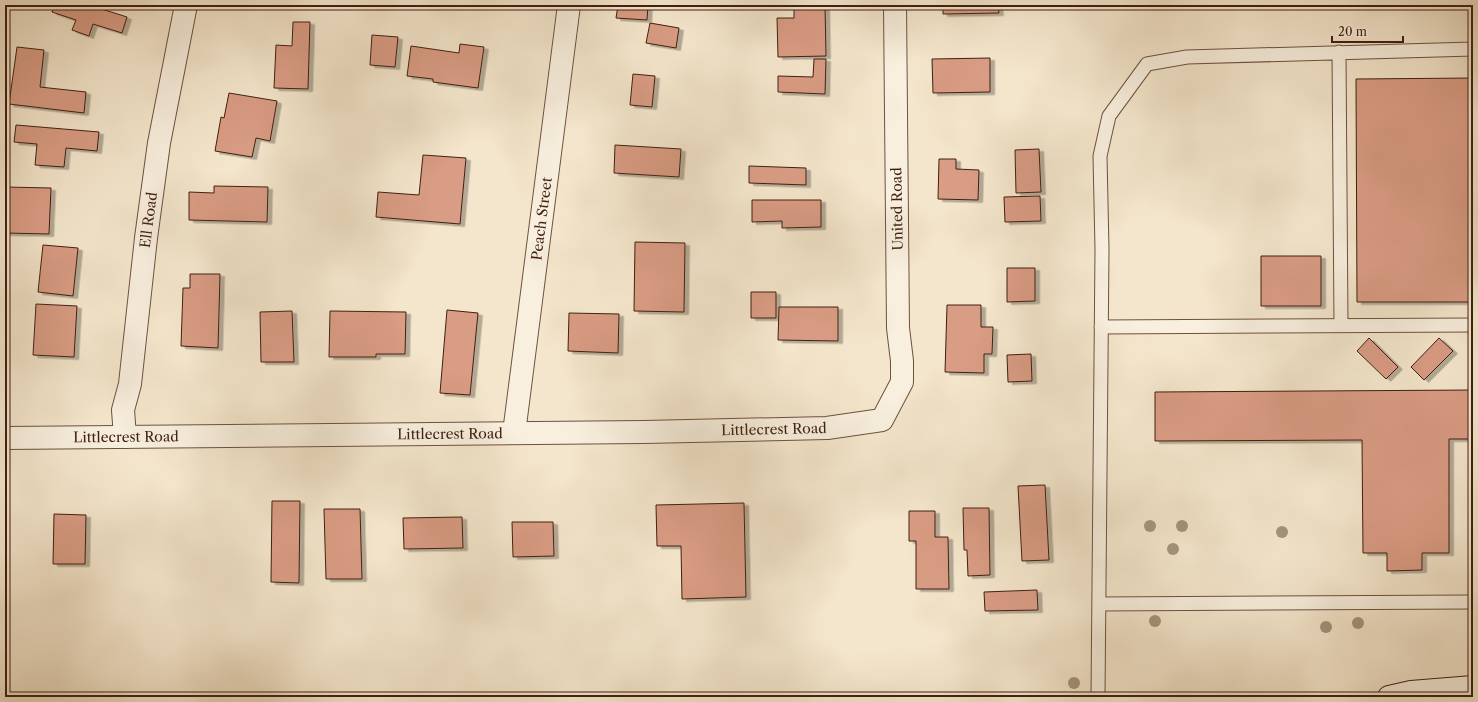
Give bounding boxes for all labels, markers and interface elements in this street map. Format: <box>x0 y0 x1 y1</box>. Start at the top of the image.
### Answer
scale bar <box>1332 18 1403 44</box>
text: 20 m <box>1338 24 1367 39</box>
street label: United Road <box>887 167 907 251</box>
street label: Peach Street <box>527 176 556 261</box>
street label: Ell Road <box>136 190 161 249</box>
street label: Littlecrest Road <box>721 419 827 439</box>
street label: Littlecrest Road <box>397 424 503 443</box>
street label: Littlecrest Road <box>73 427 179 446</box>

